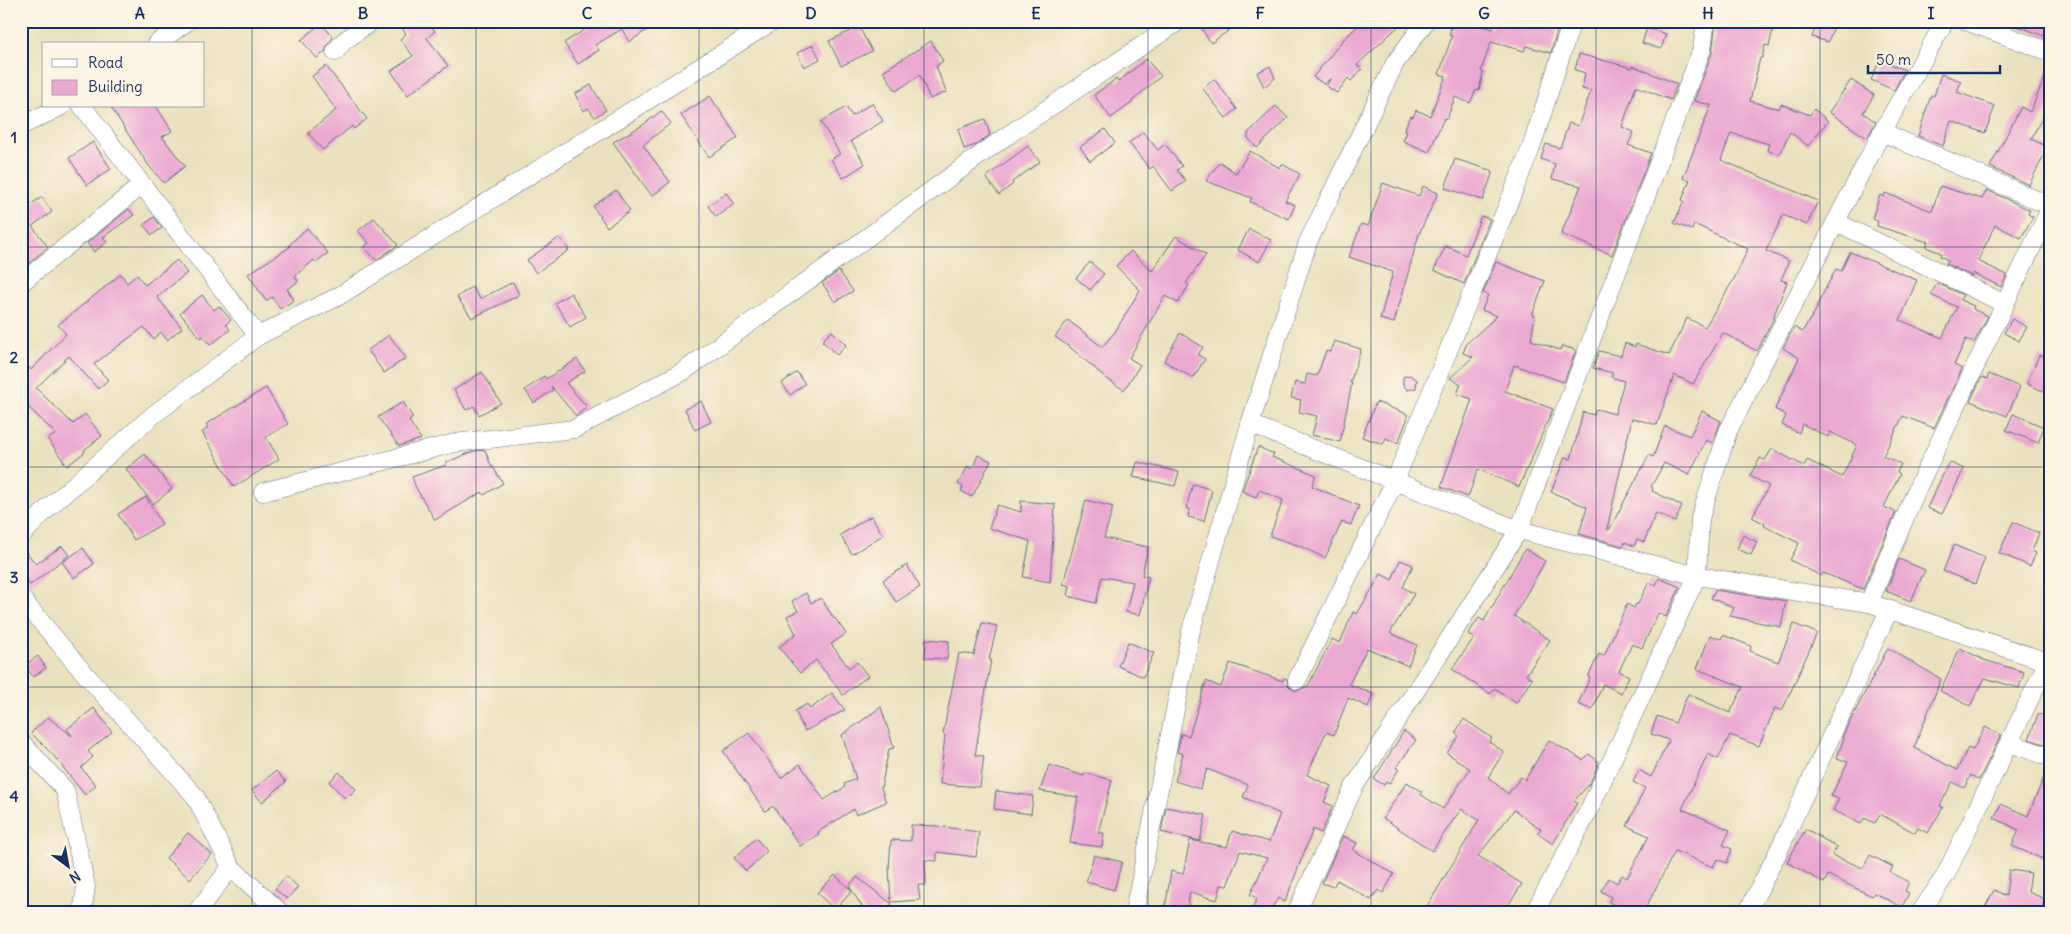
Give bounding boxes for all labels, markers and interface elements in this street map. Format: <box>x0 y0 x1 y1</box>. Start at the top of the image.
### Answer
text: A <box>135 3 145 23</box>
text: B <box>358 3 369 23</box>
text: C <box>582 3 593 23</box>
text: D <box>805 3 817 23</box>
text: E <box>1031 3 1041 23</box>
text: F <box>1255 3 1265 23</box>
text: G <box>1478 3 1490 23</box>
text: H <box>1702 3 1714 23</box>
text: I <box>1928 3 1935 23</box>
legend <box>42 42 205 108</box>
scale bar <box>1868 42 2001 74</box>
text: 50 m <box>1876 50 1911 69</box>
text: Road <box>88 53 123 72</box>
text: Building <box>88 77 143 96</box>
text: 1 <box>11 127 17 147</box>
text: 2 <box>10 347 19 367</box>
text: 3 <box>9 567 19 587</box>
text: 4 <box>9 786 19 806</box>
north arrow <box>42 842 92 892</box>
text: N <box>66 867 84 887</box>

